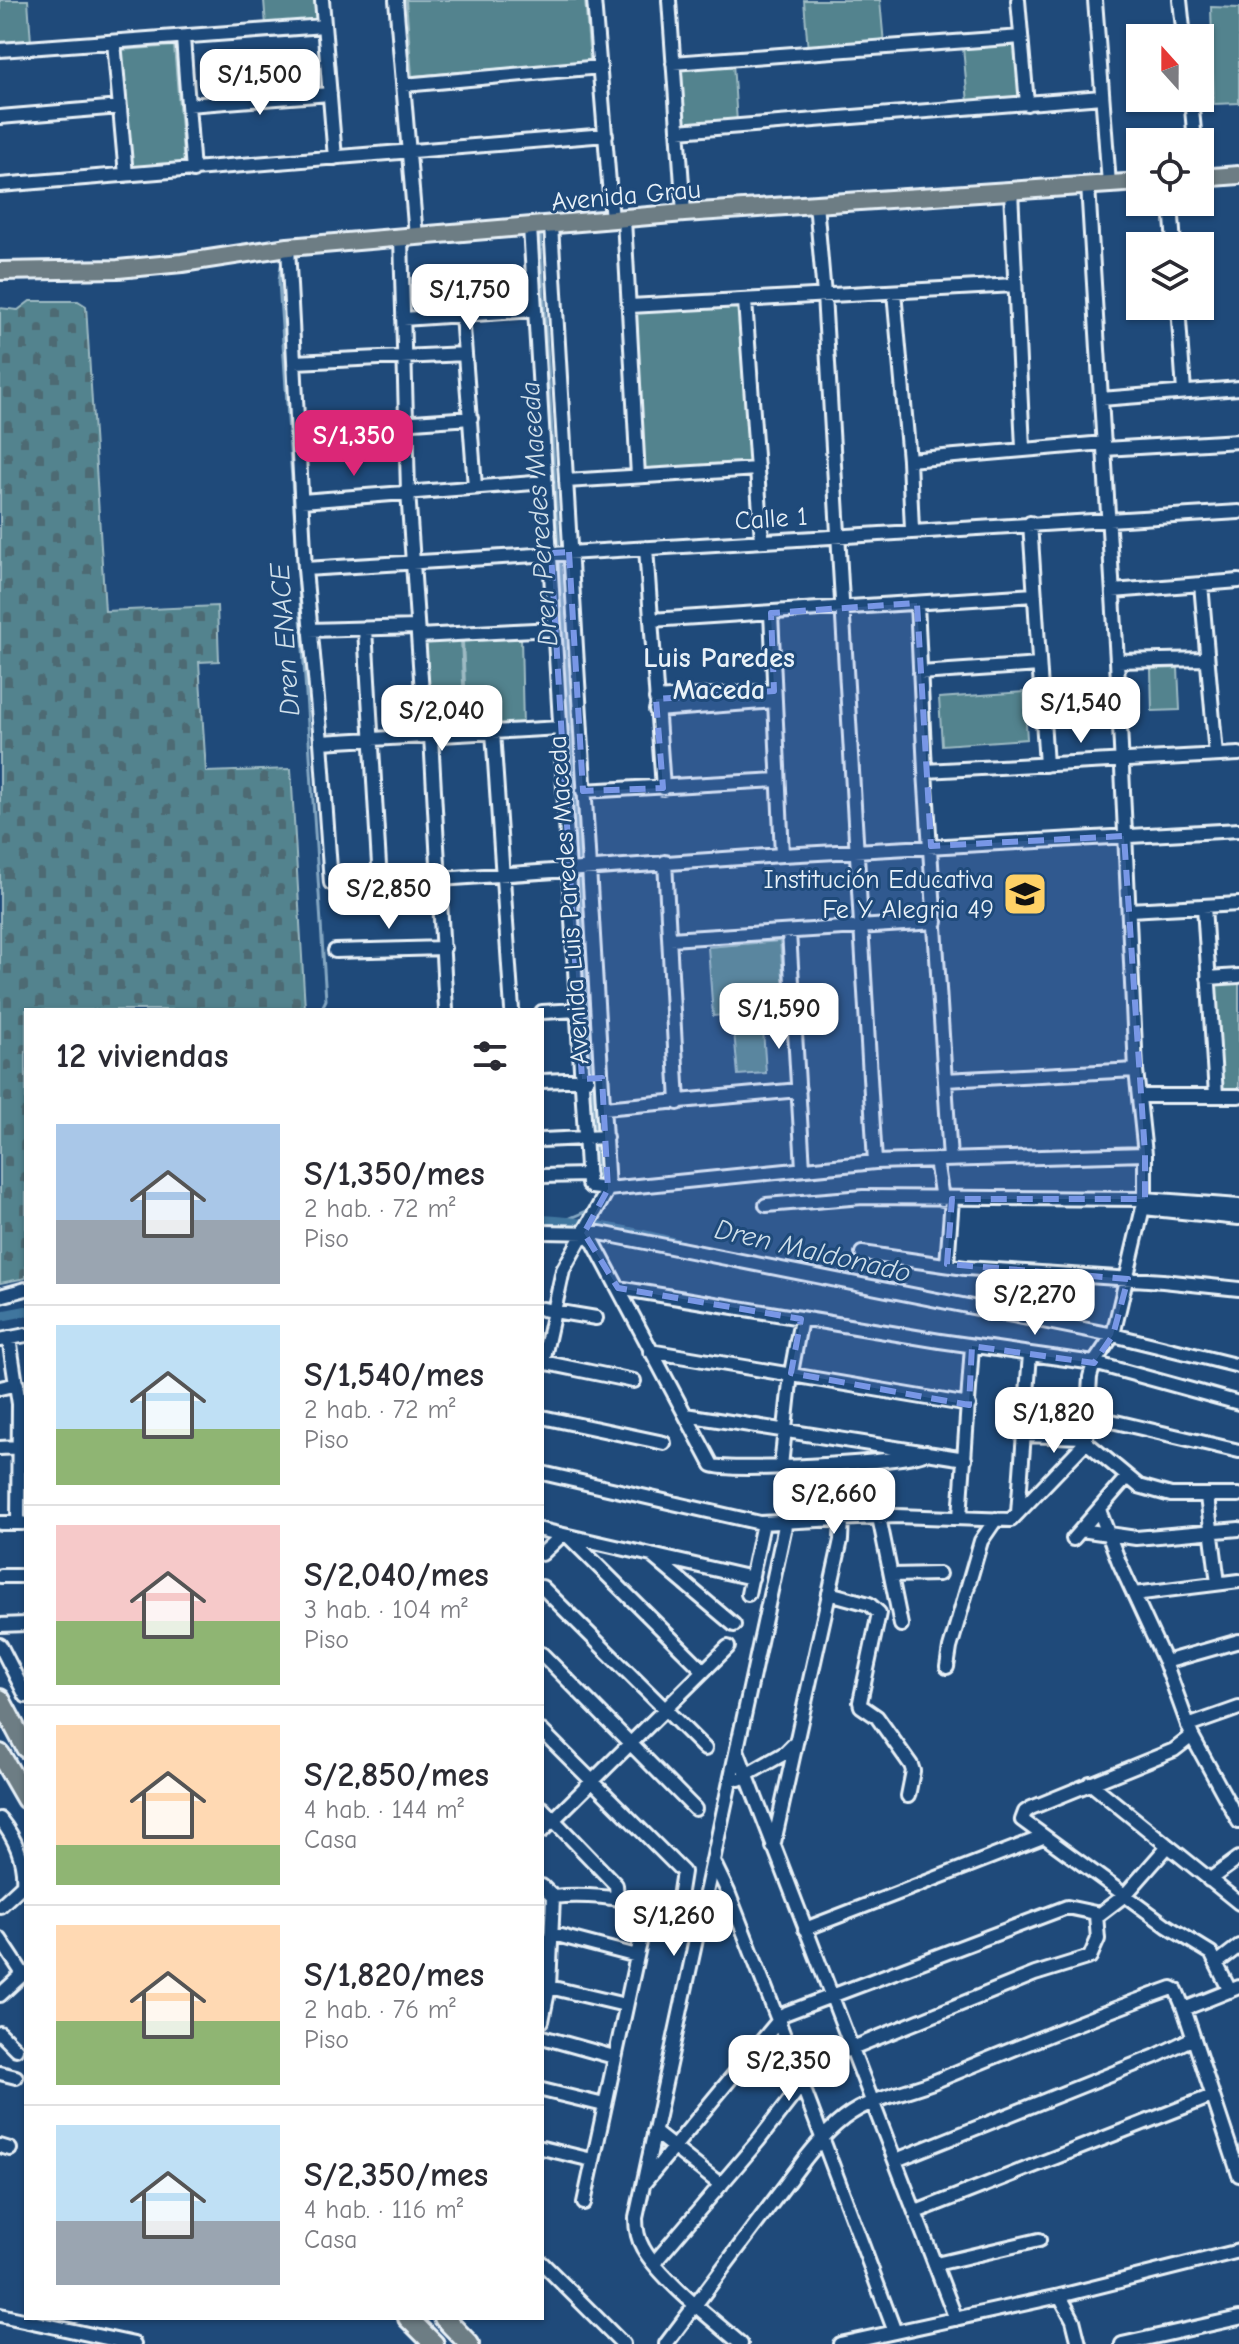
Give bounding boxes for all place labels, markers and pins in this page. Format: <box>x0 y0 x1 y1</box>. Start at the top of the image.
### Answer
pin: S/1,500 <box>186 49 334 117</box>
pin: S/1,750 <box>396 264 544 332</box>
pin: S/1,350 <box>280 410 428 478</box>
pin: S/1,540 <box>1007 677 1155 745</box>
pin: S/2,040 <box>368 685 516 753</box>
pin: S/2,850 <box>315 863 463 931</box>
place label: Institución Educativa Fe Y Alegria 49 <box>764 865 994 925</box>
school or university icon: Institución Educativa Fe Y Alegria 49 <box>1001 870 1049 918</box>
pin: S/1,590 <box>705 983 853 1051</box>
pin: S/2,270 <box>961 1269 1109 1337</box>
pin: S/1,820 <box>980 1387 1128 1455</box>
pin: S/2,660 <box>760 1468 908 1536</box>
pin: S/1,260 <box>600 1890 748 1958</box>
pin: S/2,350 <box>715 2035 863 2103</box>

